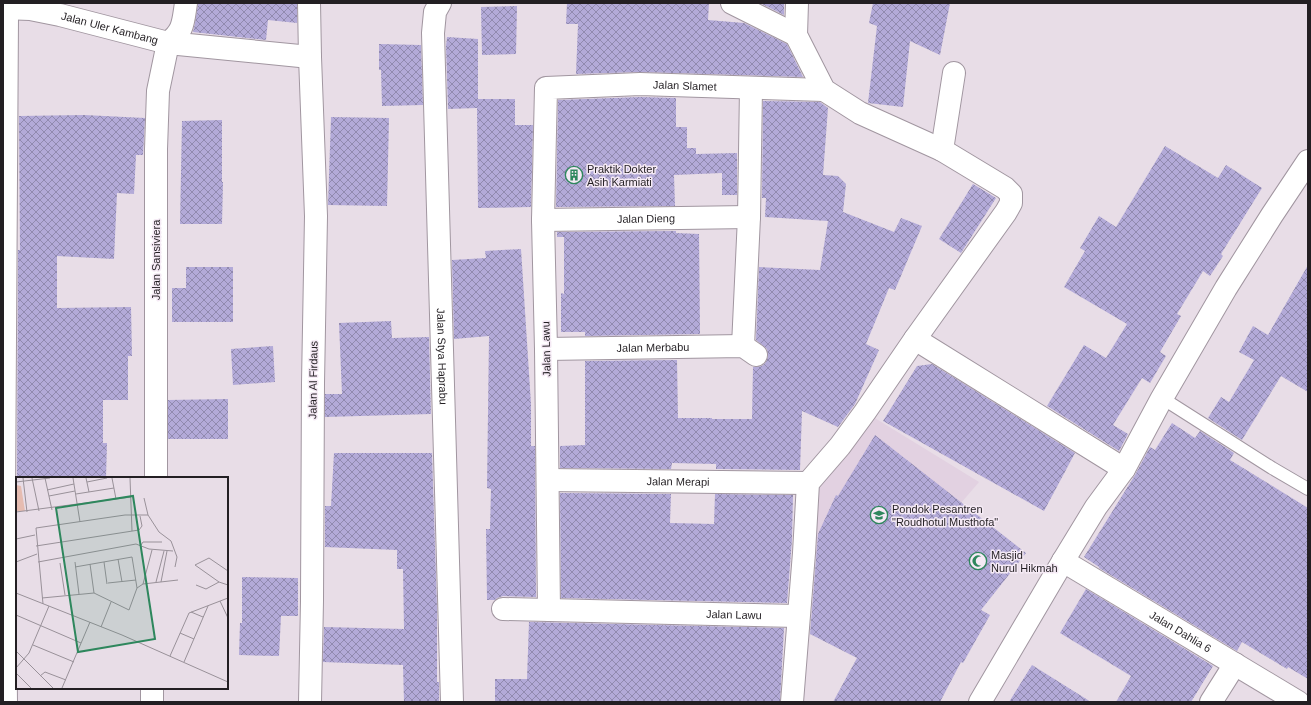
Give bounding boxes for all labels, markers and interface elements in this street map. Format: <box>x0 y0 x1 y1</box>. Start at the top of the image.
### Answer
street label: Jalan Uler Kambang <box>60 10 160 46</box>
street label: Jalan Slamet <box>653 78 717 92</box>
place label: Praktik Dokter Asih Karmiati <box>587 163 656 188</box>
building icon: Praktik Dokter Asih Karmiati <box>564 165 584 185</box>
street label: Jalan Dieng <box>617 212 675 225</box>
street label: Jalan Sansiviera <box>150 219 162 300</box>
street label: Jalan Stya Haprabu <box>435 308 450 405</box>
street label: Jalan Lawu <box>540 321 552 377</box>
street label: Jalan Al Firdaus <box>306 340 320 419</box>
street label: Jalan Merbabu <box>616 341 690 354</box>
street label: Jalan Merapi <box>646 475 710 488</box>
inset map <box>16 477 228 689</box>
place label: Pondok Pesantren "Roudhotul Musthofa" <box>892 503 998 528</box>
school or university icon: Pondok Pesantren "Roudhotul Musthofa" <box>869 505 889 525</box>
place label: Masjid Nurul Hikmah <box>991 549 1058 574</box>
mosque icon: Masjid Nurul Hikmah <box>968 551 988 571</box>
street label: Jalan Lawu <box>706 608 762 621</box>
street label: Jalan Dahlia 6 <box>1147 608 1213 655</box>

